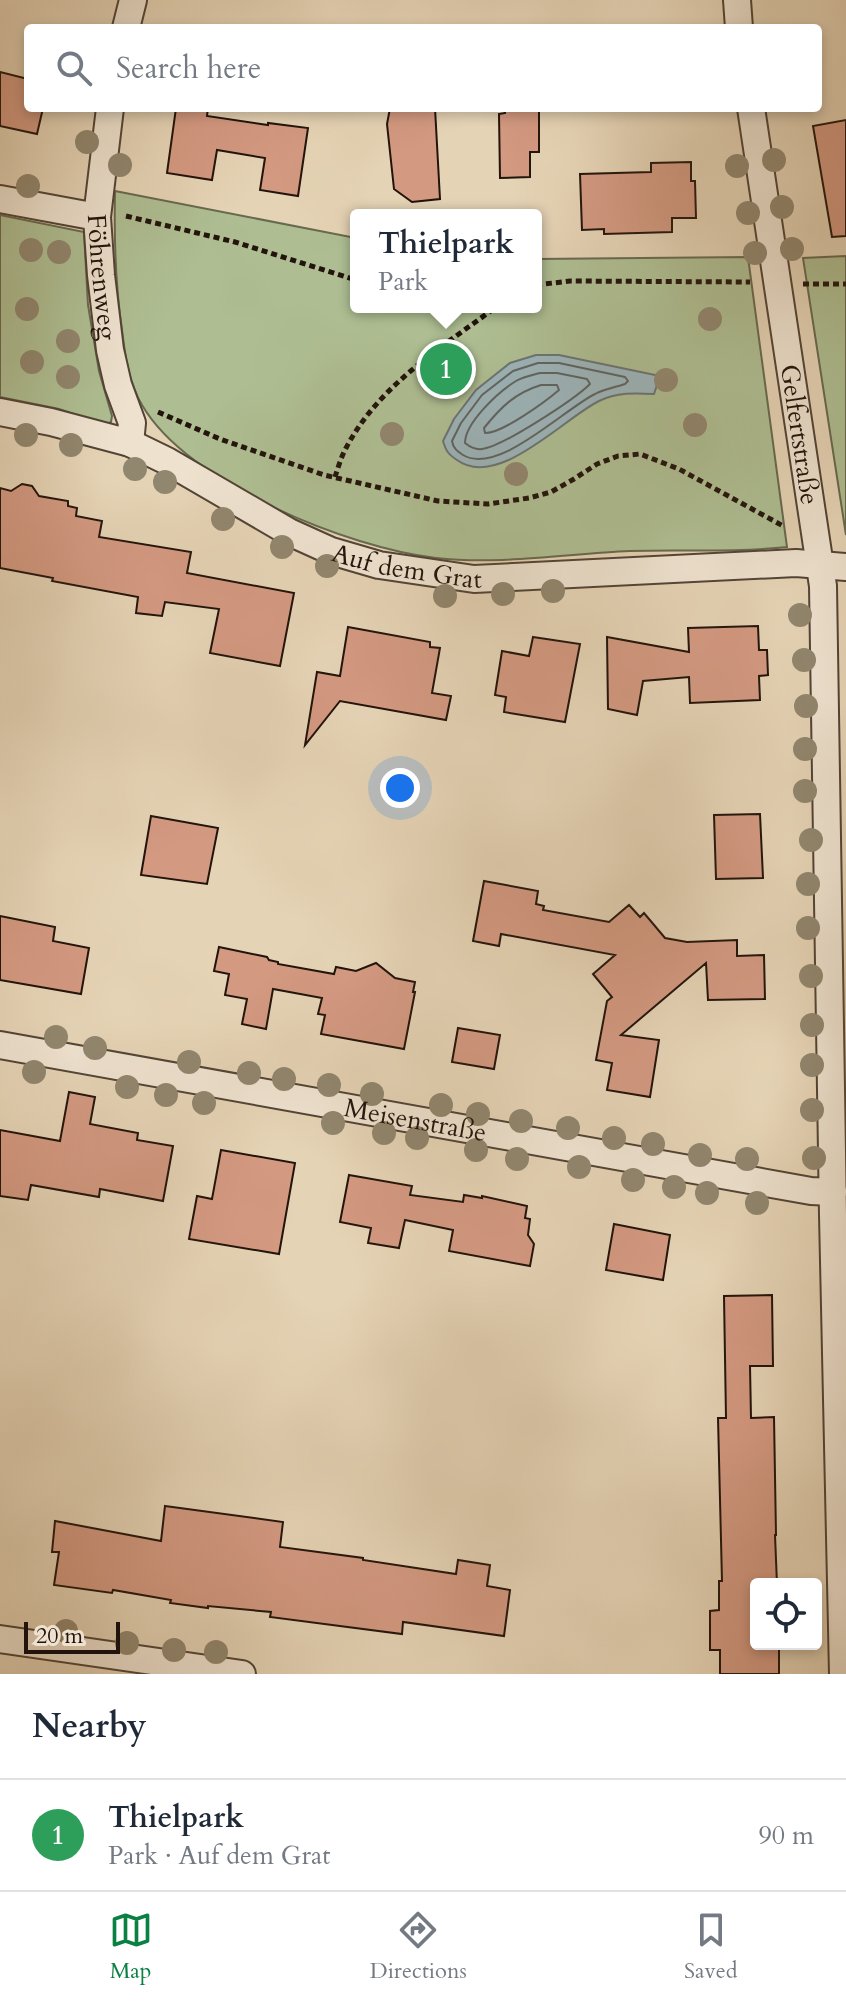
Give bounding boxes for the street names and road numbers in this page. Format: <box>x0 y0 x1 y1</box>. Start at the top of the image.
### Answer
street label: Föhrenweg <box>79 213 126 342</box>
street label: Gelfertstraße <box>772 362 828 507</box>
street label: Auf dem Grat <box>328 535 483 596</box>
street label: Meisenstraße <box>341 1090 489 1150</box>

